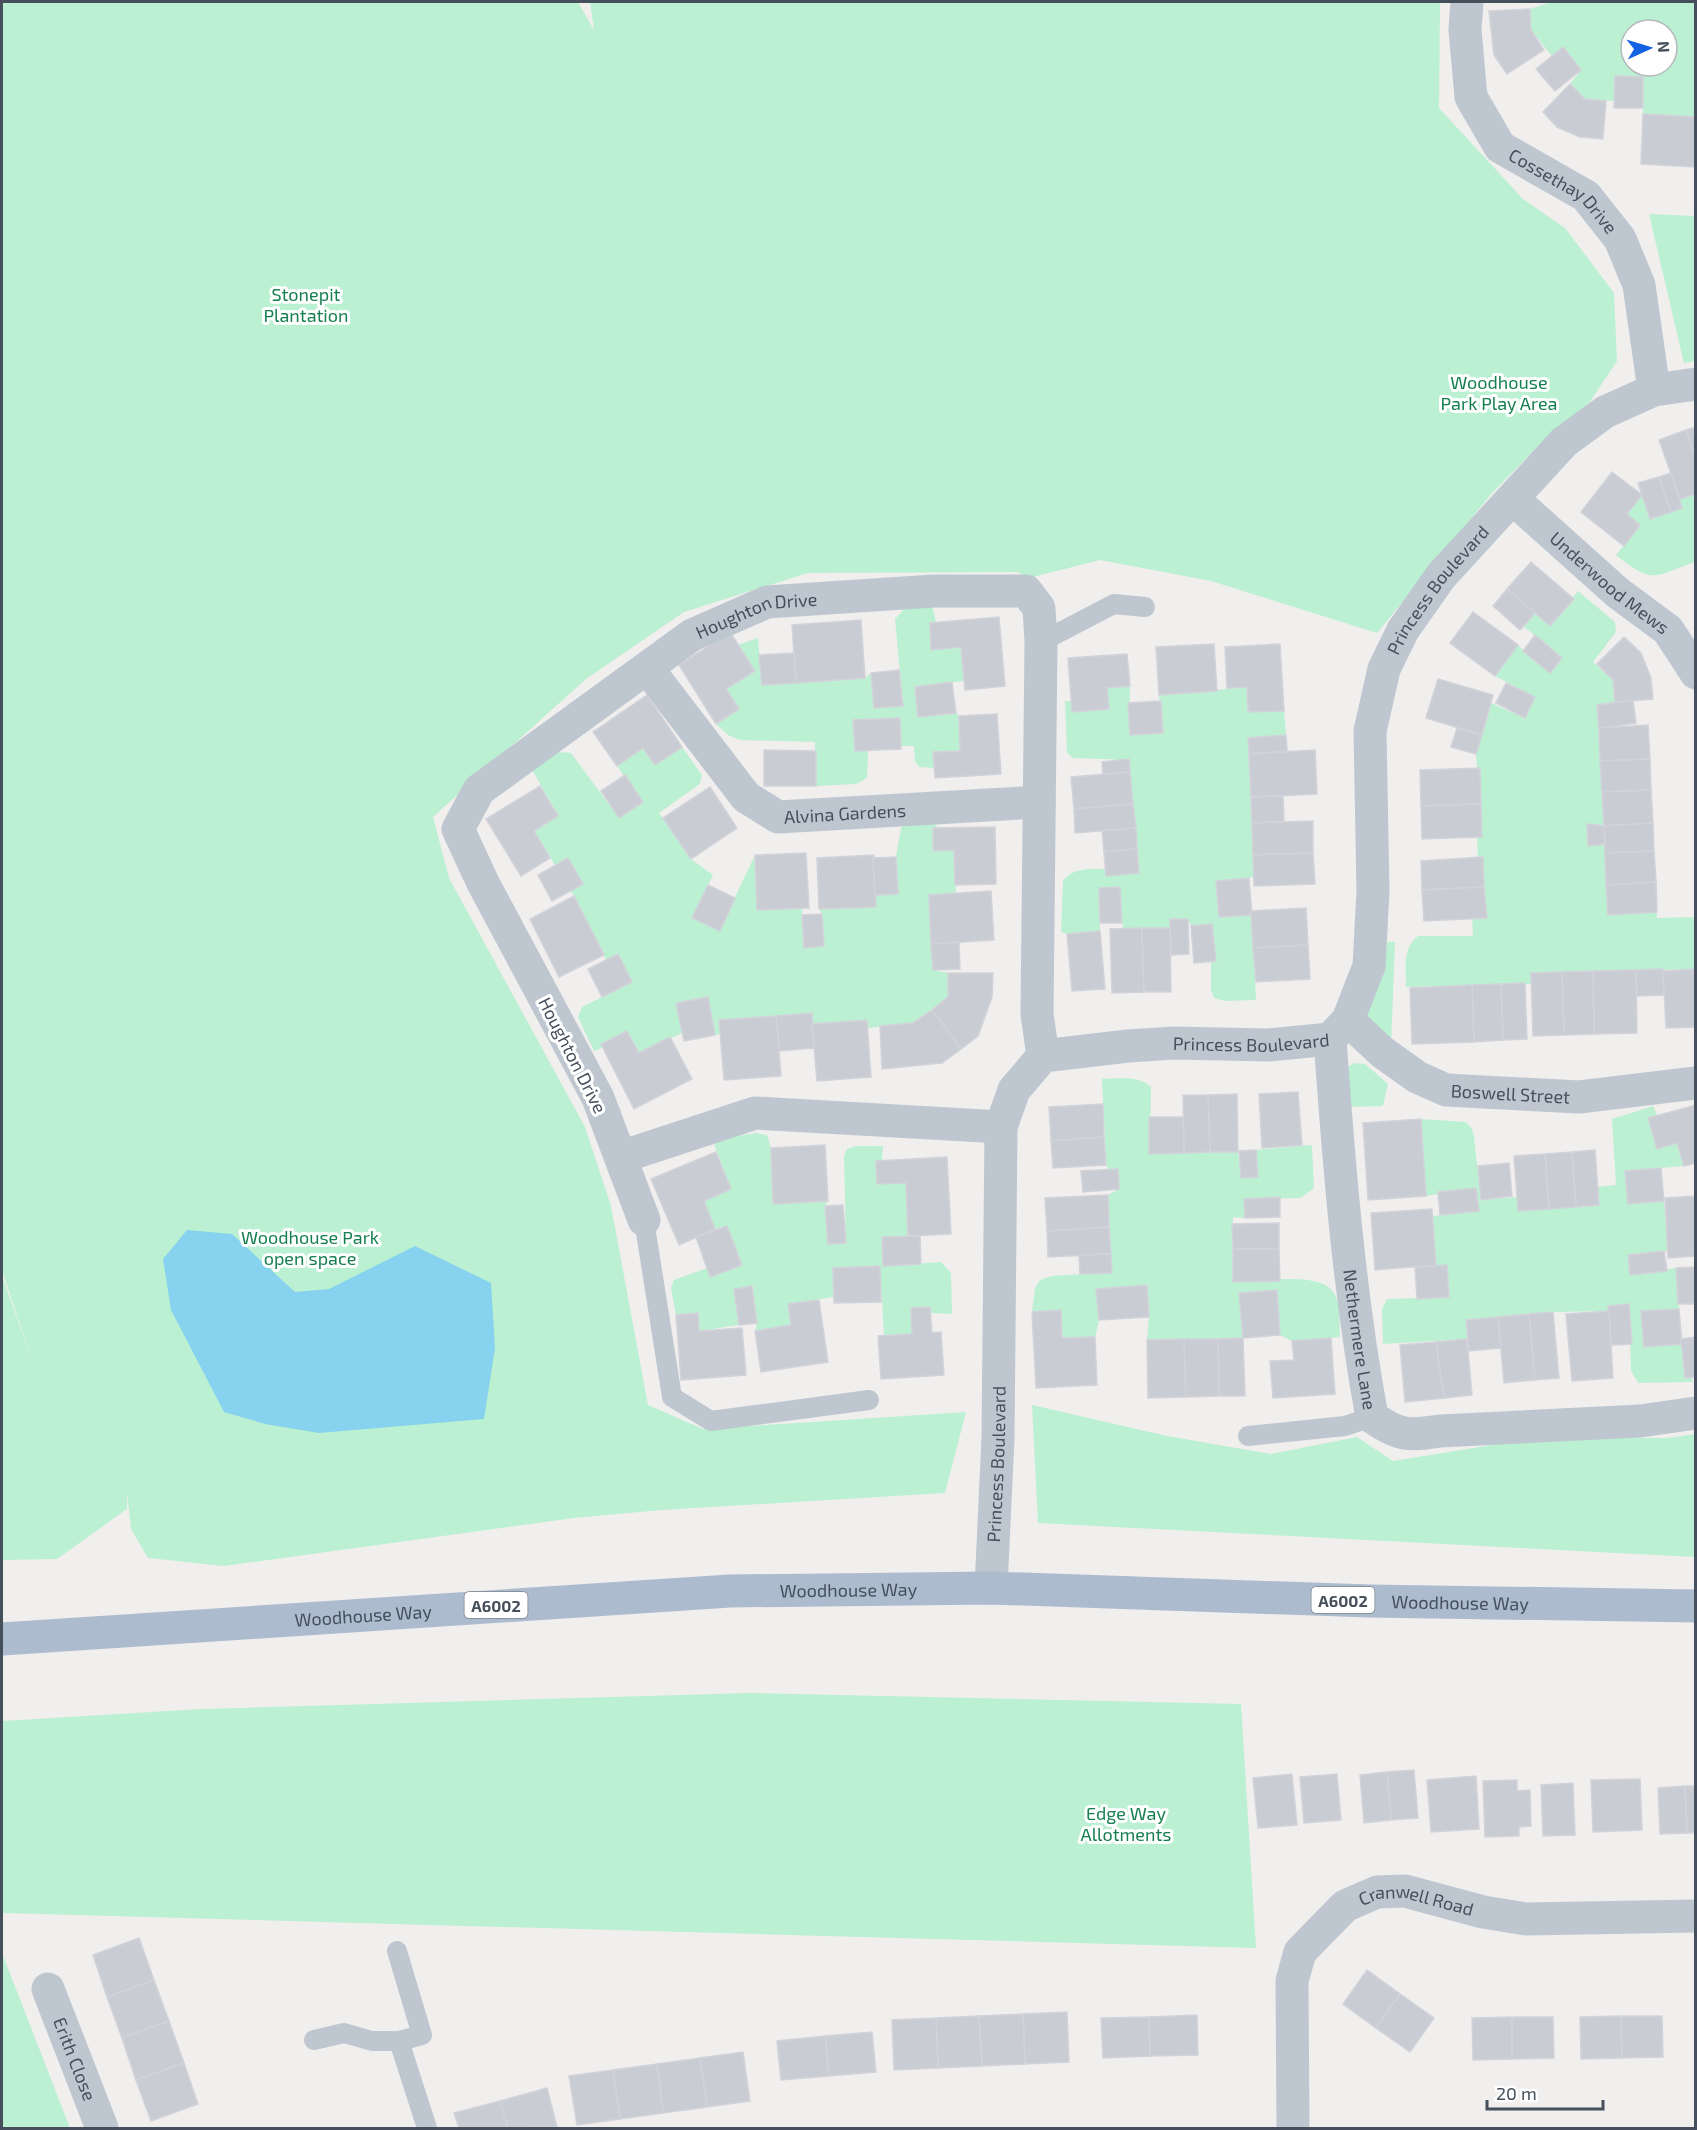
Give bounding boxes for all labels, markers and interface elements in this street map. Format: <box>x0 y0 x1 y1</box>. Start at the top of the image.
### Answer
north arrow <box>1619 18 1679 78</box>
text: N <box>1655 40 1674 53</box>
street label: Cossethay Drive <box>1505 143 1622 238</box>
park label: Stonepit Plantation <box>263 283 349 326</box>
park label: Woodhouse Park Play Area <box>1441 371 1557 414</box>
street label: Princess Boulevard <box>1382 521 1493 658</box>
street label: Underwood Mews <box>1546 527 1674 638</box>
street label: Houghton Drive <box>692 588 818 643</box>
street label: Alvina Gardens <box>783 799 907 828</box>
street label: Houghton Drive <box>534 993 612 1117</box>
street label: Princess Boulevard <box>1173 1028 1330 1056</box>
street label: Boswell Street <box>1450 1079 1571 1108</box>
park label: Woodhouse Park open space <box>241 1226 379 1269</box>
street label: Nethermere Lane <box>1339 1268 1381 1412</box>
street label: Princess Boulevard <box>982 1386 1010 1543</box>
street label: Woodhouse Way <box>780 1578 918 1601</box>
road number: A6002 <box>1312 1587 1374 1613</box>
street label: Woodhouse Way <box>1391 1590 1530 1614</box>
road number: A6002 <box>464 1592 528 1618</box>
street label: Woodhouse Way <box>294 1600 433 1631</box>
park label: Edge Way Allotments <box>1081 1802 1171 1845</box>
street label: Cranwell Road <box>1355 1880 1476 1920</box>
street label: Erith Close <box>49 2014 101 2104</box>
scale bar <box>1487 2073 1602 2111</box>
text: 20 m <box>1496 2082 1537 2104</box>

